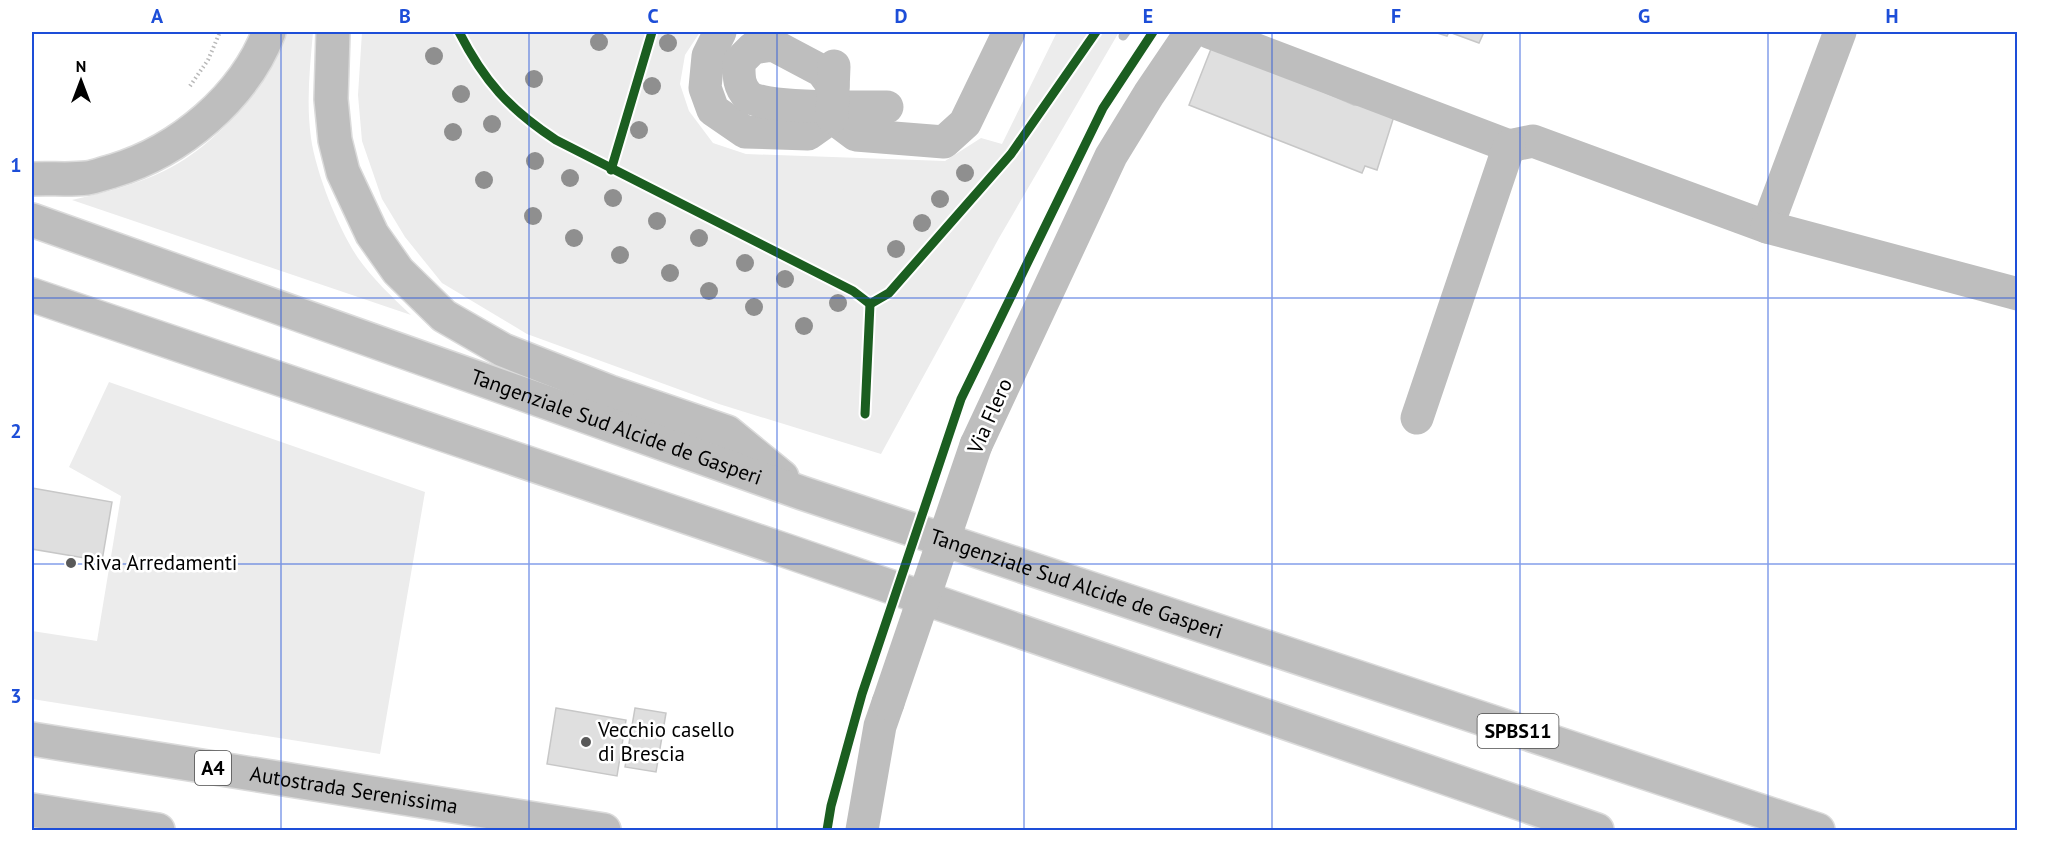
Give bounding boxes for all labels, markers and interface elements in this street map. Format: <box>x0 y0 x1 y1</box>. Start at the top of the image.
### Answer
text: A <box>151 3 164 29</box>
text: B <box>399 3 411 29</box>
text: C <box>647 3 659 29</box>
text: D <box>895 3 908 29</box>
text: E <box>1143 3 1153 29</box>
text: F <box>1391 3 1401 29</box>
text: G <box>1638 3 1650 29</box>
text: H <box>1885 3 1899 29</box>
north arrow <box>51 51 111 111</box>
text: N <box>76 56 86 76</box>
text: 1 <box>10 152 22 178</box>
street label: Tangenziale Sud Alcide de Gasperi <box>467 363 766 491</box>
street label: Via Flero <box>961 374 1018 459</box>
text: 2 <box>10 418 22 444</box>
street label: Tangenziale Sud Alcide de Gasperi <box>926 522 1227 645</box>
place label: Riva Arredamenti <box>83 549 238 576</box>
marker: Riva Arredamenti <box>64 556 78 570</box>
text: 3 <box>10 683 22 709</box>
road number: SPBS11 <box>1478 714 1558 748</box>
place label: Vecchio casello di Brescia <box>597 716 735 767</box>
marker: Vecchio casello di Brescia <box>579 735 593 749</box>
road number: A4 <box>195 751 231 785</box>
street label: Autostrada Serenissima <box>248 760 460 820</box>

